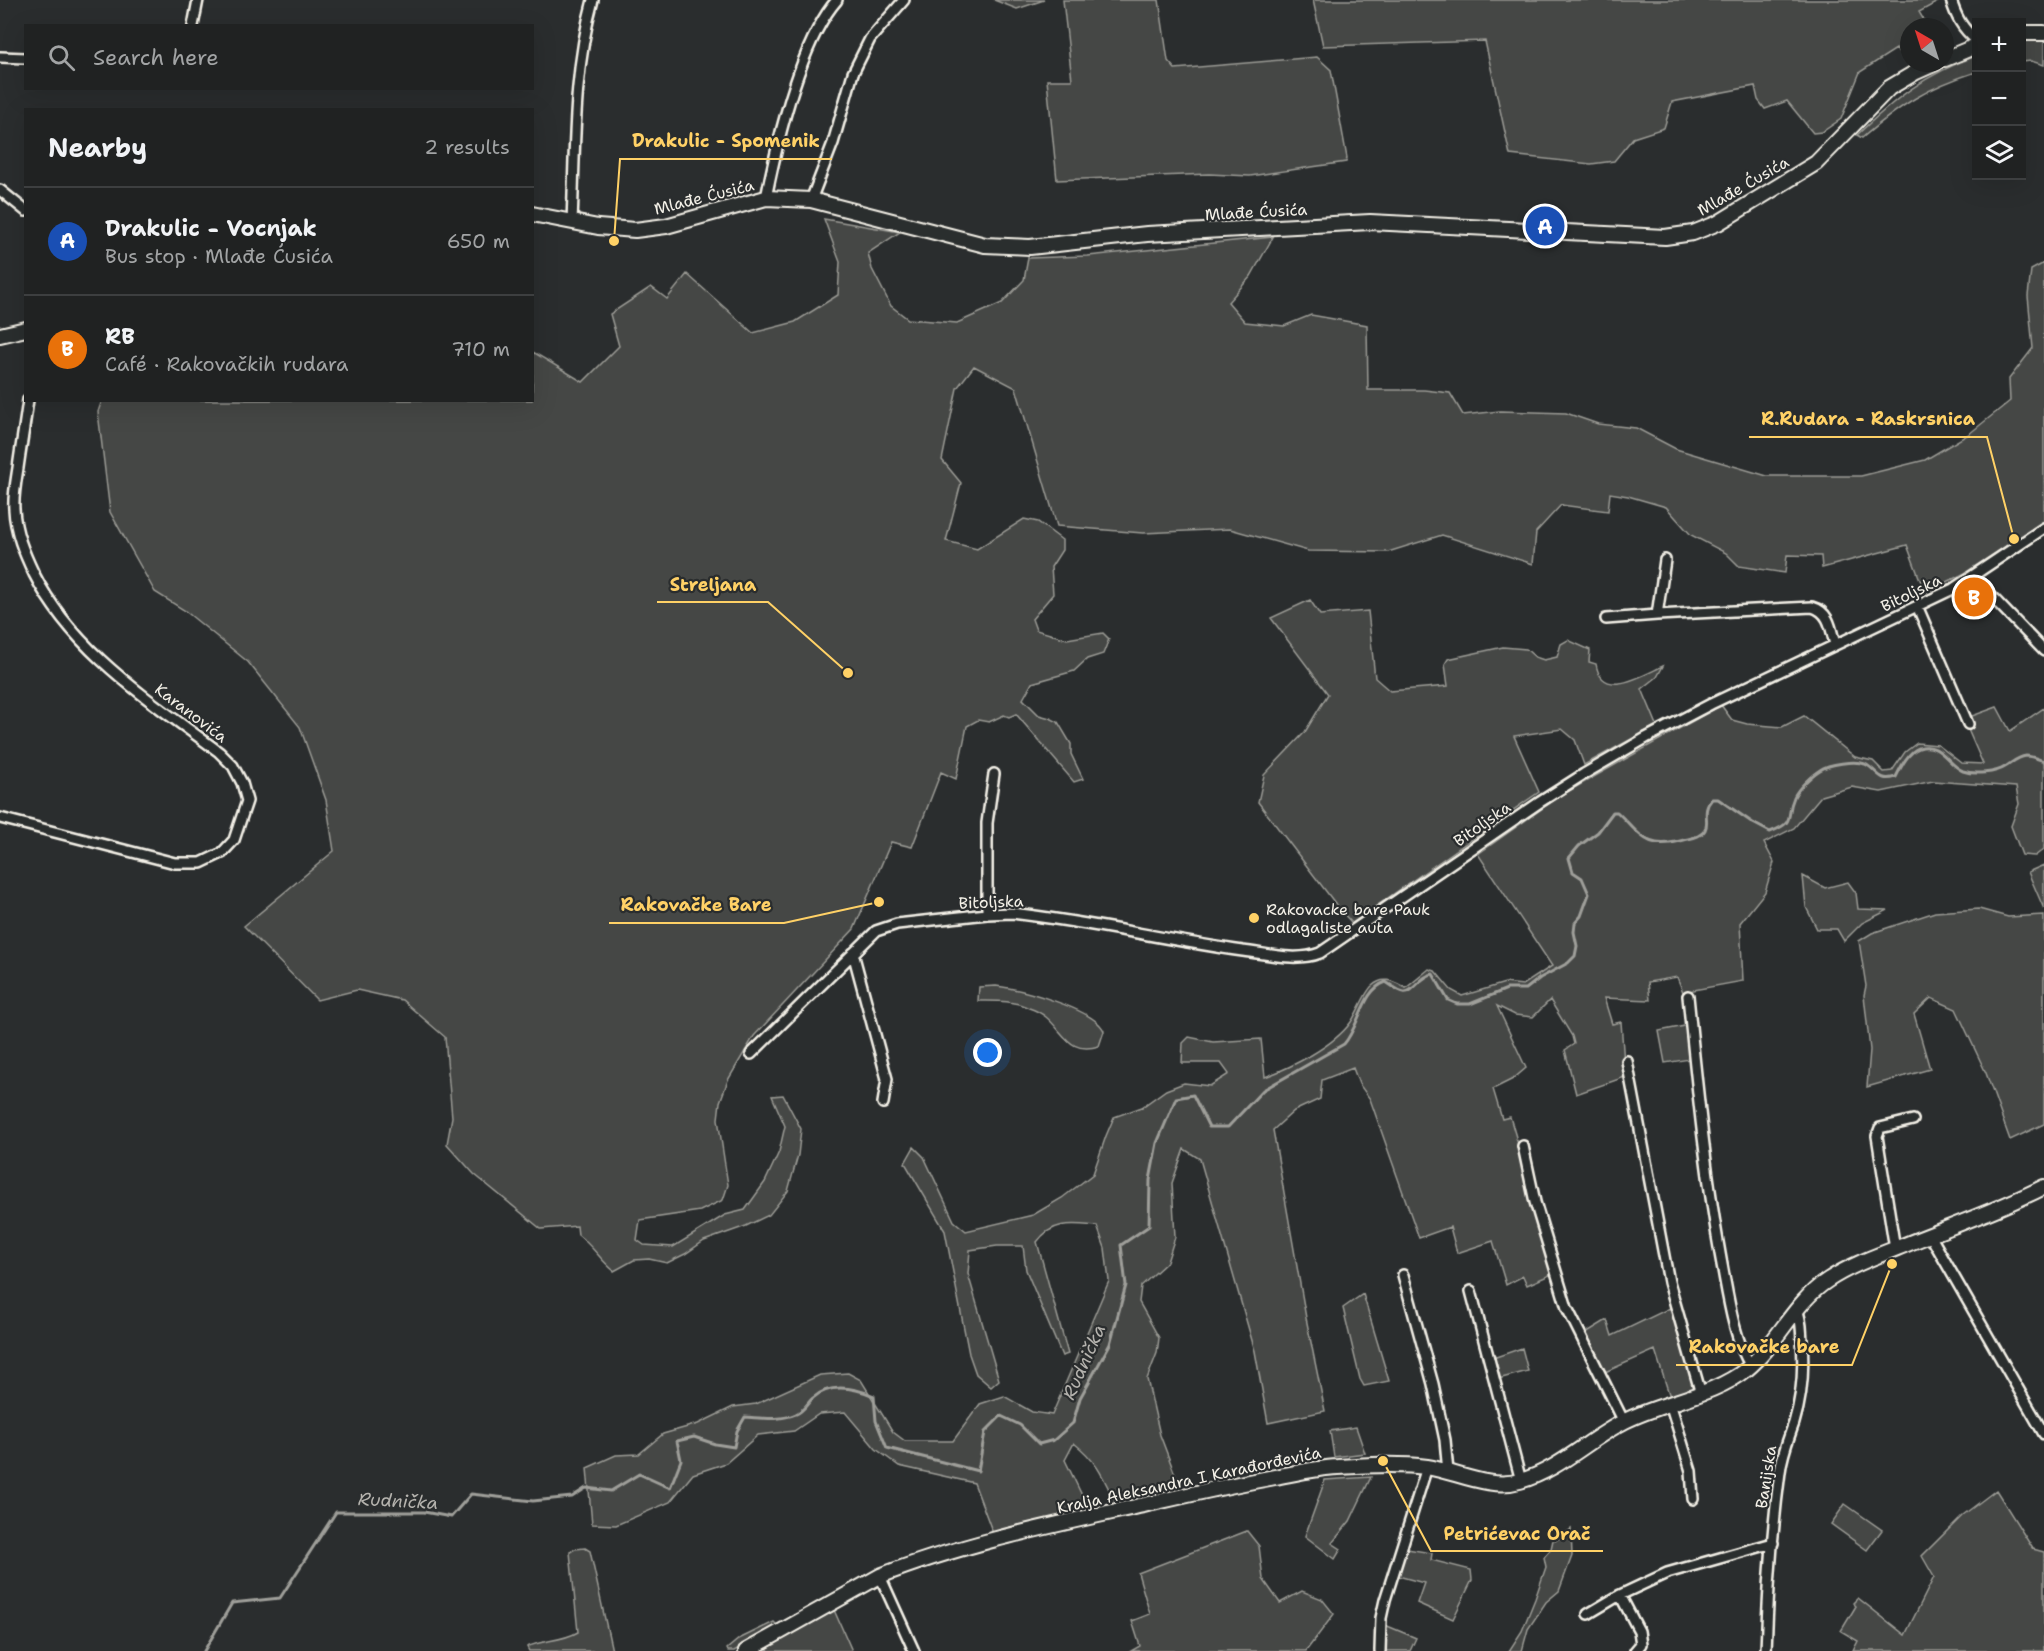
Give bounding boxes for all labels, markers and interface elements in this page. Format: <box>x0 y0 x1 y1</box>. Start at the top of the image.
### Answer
north arrow <box>1900 18 1954 72</box>
map controls <box>1972 18 2026 180</box>
button: + <box>1972 18 2026 72</box>
search box <box>24 24 534 90</box>
icon: search <box>45 41 78 74</box>
text: Search here <box>93 43 219 72</box>
button: − <box>1972 72 2026 126</box>
callout: Drakulic - Spomenik <box>620 123 832 159</box>
button: layers <box>1972 126 2026 180</box>
text: Drakulic - Spomenik <box>632 129 820 153</box>
text: Nearby <box>48 130 147 165</box>
text: 2 results <box>424 134 510 160</box>
street label: Mlađe Ćusića <box>1693 151 1793 221</box>
street label: Mlađe Ćusića <box>652 174 756 220</box>
street label: Mlađe Ćusića <box>1204 199 1308 225</box>
pin: A <box>1526 204 1564 248</box>
text: Drakulic - Vocnjak <box>105 214 317 243</box>
text: A <box>60 228 75 254</box>
text: 650 m <box>447 228 510 254</box>
text: Bus stop · Mlađe Ćusića <box>105 243 333 269</box>
text: RB <box>105 322 135 351</box>
text: B <box>61 336 74 362</box>
text: 710 m <box>451 336 510 362</box>
text: Café · Rakovačkih rudara <box>105 351 348 377</box>
callout: R.Rudara - Raskrsnica <box>1749 401 1987 437</box>
text: R.Rudara - Raskrsnica <box>1761 407 1976 431</box>
callout: Streljana <box>657 566 768 602</box>
street label: Bitoljska <box>1877 569 1945 617</box>
text: Streljana <box>670 573 757 597</box>
pin: B <box>1954 574 1994 620</box>
street label: Karanovića <box>150 679 232 747</box>
street label: Bitoljska <box>1449 797 1515 851</box>
callout: Rakovačke Bare <box>609 887 784 923</box>
street label: Bitoljska <box>958 890 1024 914</box>
text: Rakovačke Bare <box>620 893 772 917</box>
place label: Rakovacke bare Pauk odlagaliste auta <box>1266 899 1430 938</box>
marker: Rakovacke bare Pauk odlagaliste auta <box>1247 911 1261 925</box>
your location <box>973 1038 1002 1067</box>
water label: Rudnička <box>1057 1320 1111 1404</box>
callout: Rakovačke bare <box>1676 1329 1852 1365</box>
text: Rakovačke bare <box>1688 1335 1840 1359</box>
street label: Kralja Aleksandra I Karađorđevića <box>1055 1442 1323 1518</box>
street label: Banijska <box>1751 1444 1781 1510</box>
water label: Rudnička <box>357 1487 439 1515</box>
callout: Petrićevac Orač <box>1431 1515 1603 1551</box>
text: Petrićevac Orač <box>1443 1522 1591 1546</box>

